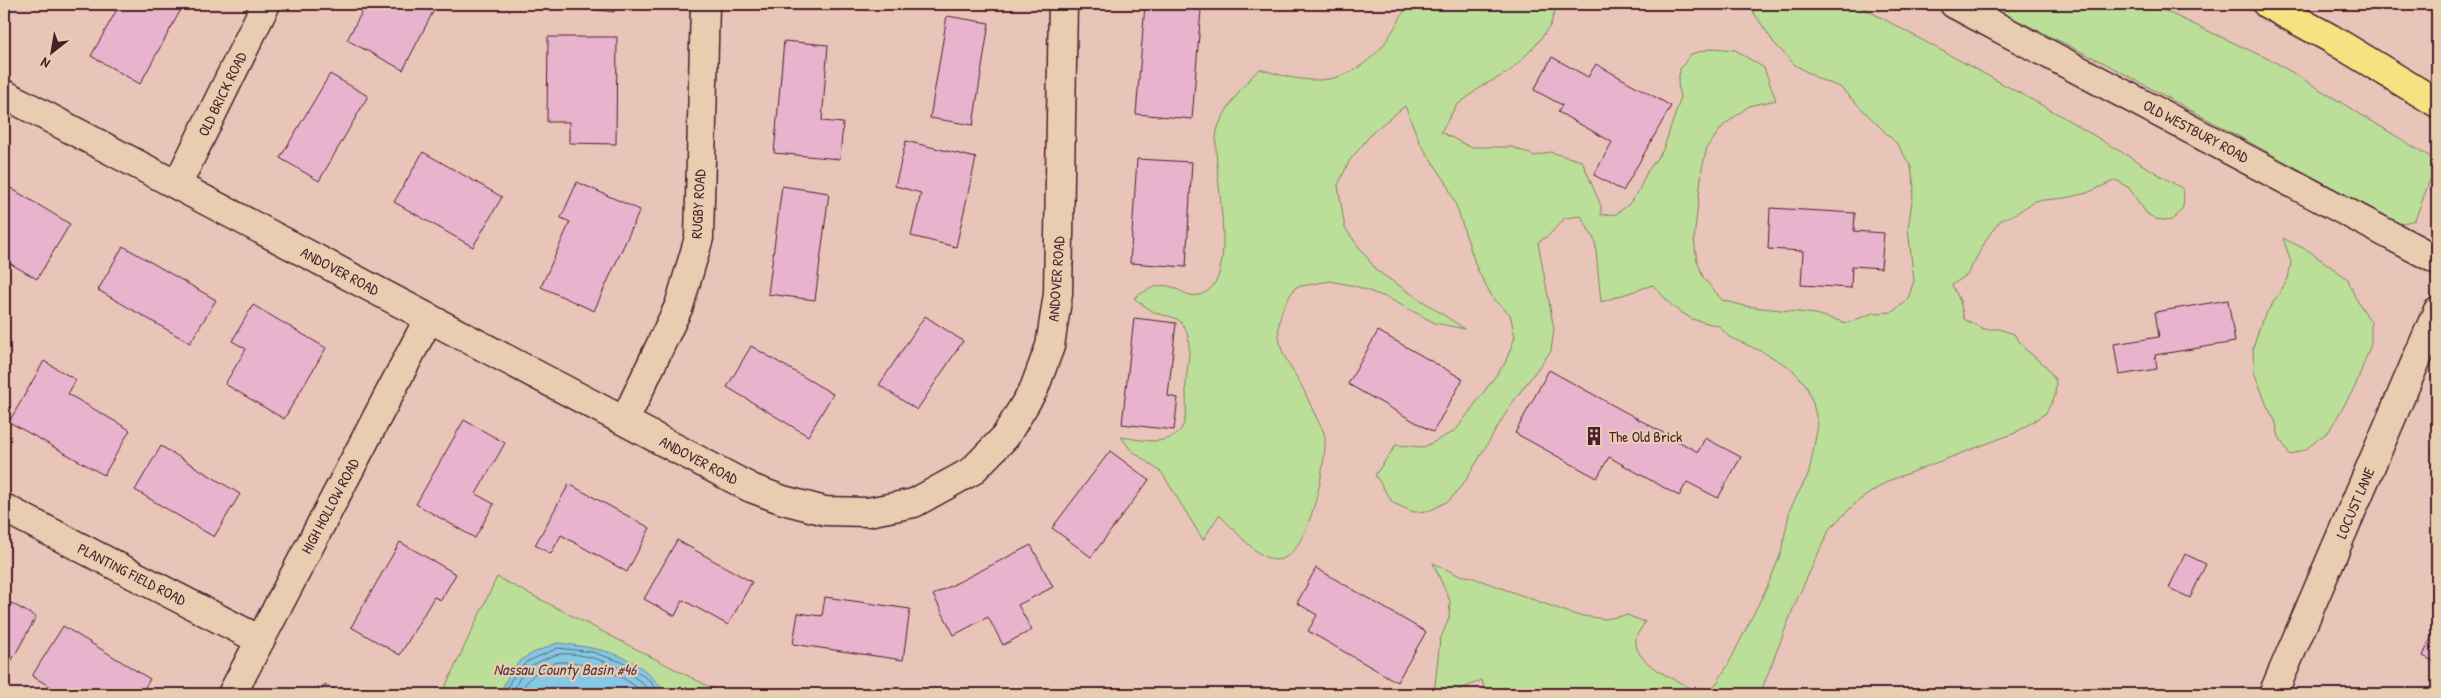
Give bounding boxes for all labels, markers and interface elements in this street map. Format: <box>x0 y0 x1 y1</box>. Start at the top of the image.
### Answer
north arrow <box>28 28 78 78</box>
street label: OLD BRICK ROAD <box>192 47 252 140</box>
text: N <box>36 53 53 74</box>
street label: OLD WESTBURY ROAD <box>2140 94 2253 168</box>
street label: RUGBY ROAD <box>686 168 710 239</box>
street label: ANDOVER ROAD <box>1043 235 1070 322</box>
street label: ANDOVER ROAD <box>297 242 384 301</box>
building icon: The Old Brick <box>1583 425 1605 447</box>
place label: The Old Brick <box>1609 426 1682 447</box>
street label: ANDOVER ROAD <box>656 431 743 490</box>
street label: HIGH HOLLOW ROAD <box>296 454 364 557</box>
street label: LOCUST LANE <box>2331 464 2380 542</box>
street label: PLANTING FIELD ROAD <box>74 538 190 611</box>
water label: Nassau County Basin #46 <box>494 658 638 680</box>

